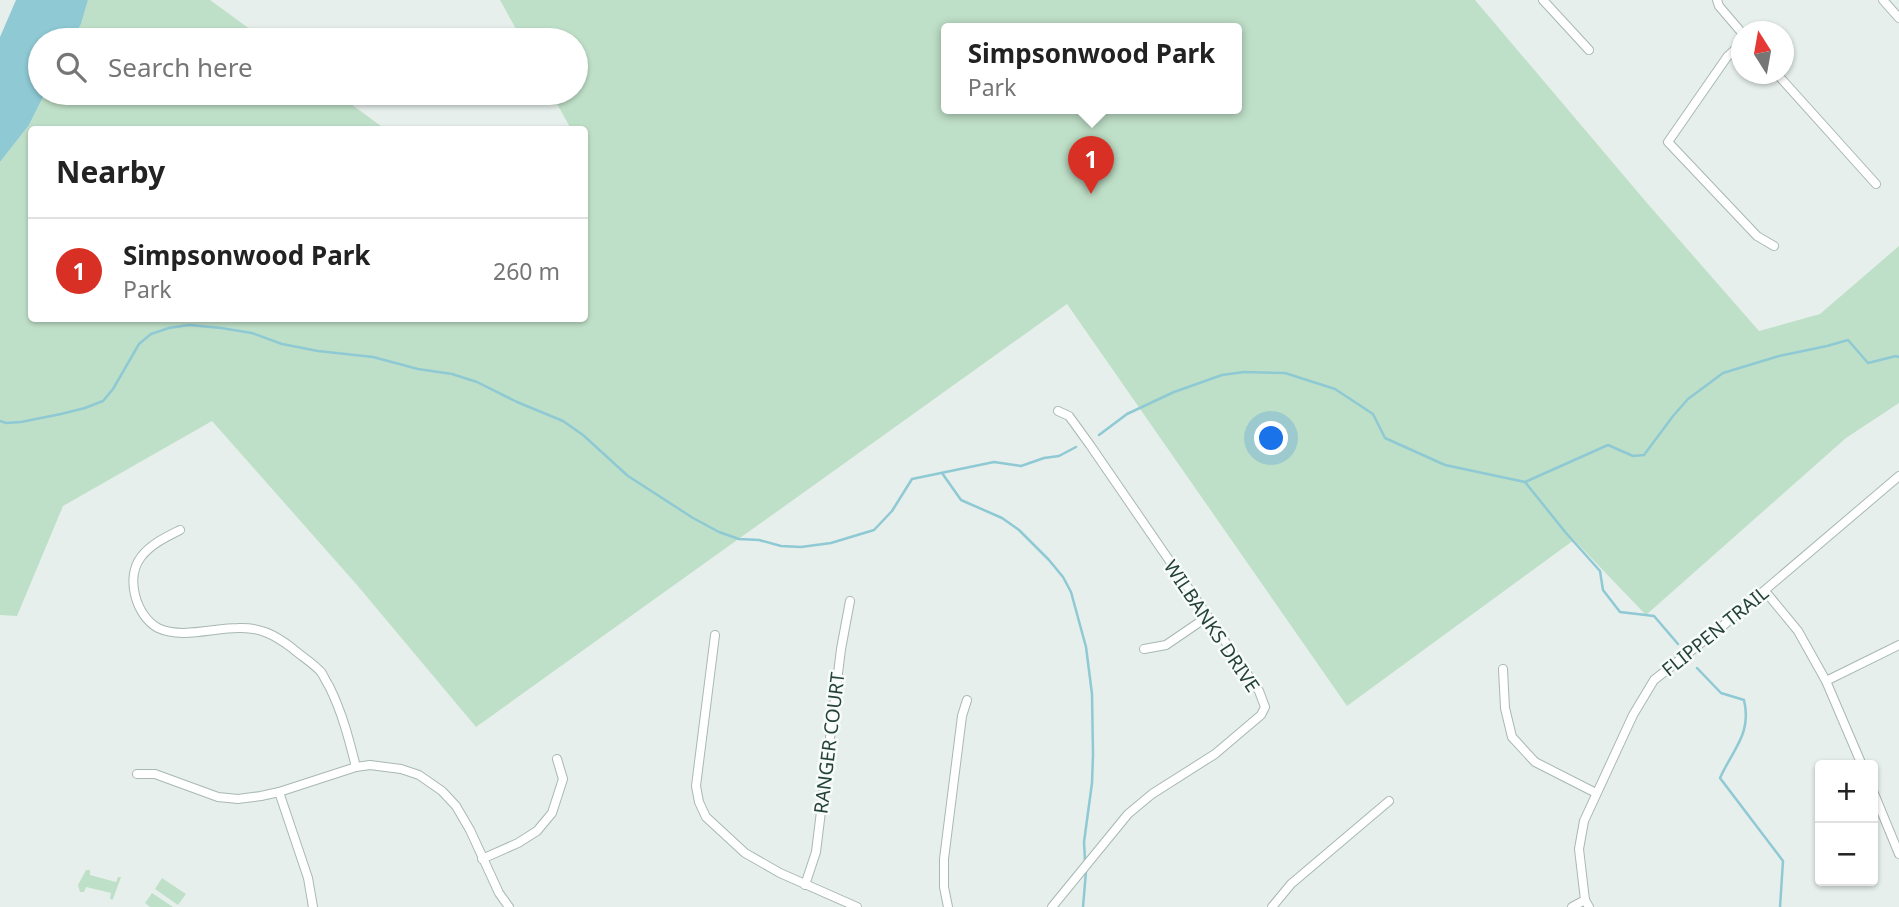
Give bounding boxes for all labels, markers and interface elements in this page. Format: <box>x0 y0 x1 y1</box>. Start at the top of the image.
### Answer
north arrow <box>1731 21 1794 84</box>
popup <box>941 23 1242 114</box>
search box <box>28 28 588 105</box>
text: Simpsonwood Park <box>968 35 1215 71</box>
icon: search <box>52 48 90 86</box>
text: Search here <box>108 49 253 85</box>
text: Park <box>968 71 1016 103</box>
pin: 1 <box>1068 136 1114 194</box>
text: Nearby <box>56 151 165 192</box>
text: Simpsonwood Park <box>123 237 371 273</box>
text: 1 <box>72 255 86 287</box>
text: 260 m <box>493 255 560 287</box>
text: Park <box>123 273 172 305</box>
your location <box>1254 421 1288 455</box>
street label: WILBANKS DRIVE <box>1158 555 1266 697</box>
street label: FLIPPEN TRAIL <box>1656 580 1774 682</box>
street label: RANGER COURT <box>807 670 851 815</box>
map controls <box>1815 760 1878 886</box>
button: + <box>1815 760 1878 823</box>
button: − <box>1815 823 1878 886</box>

